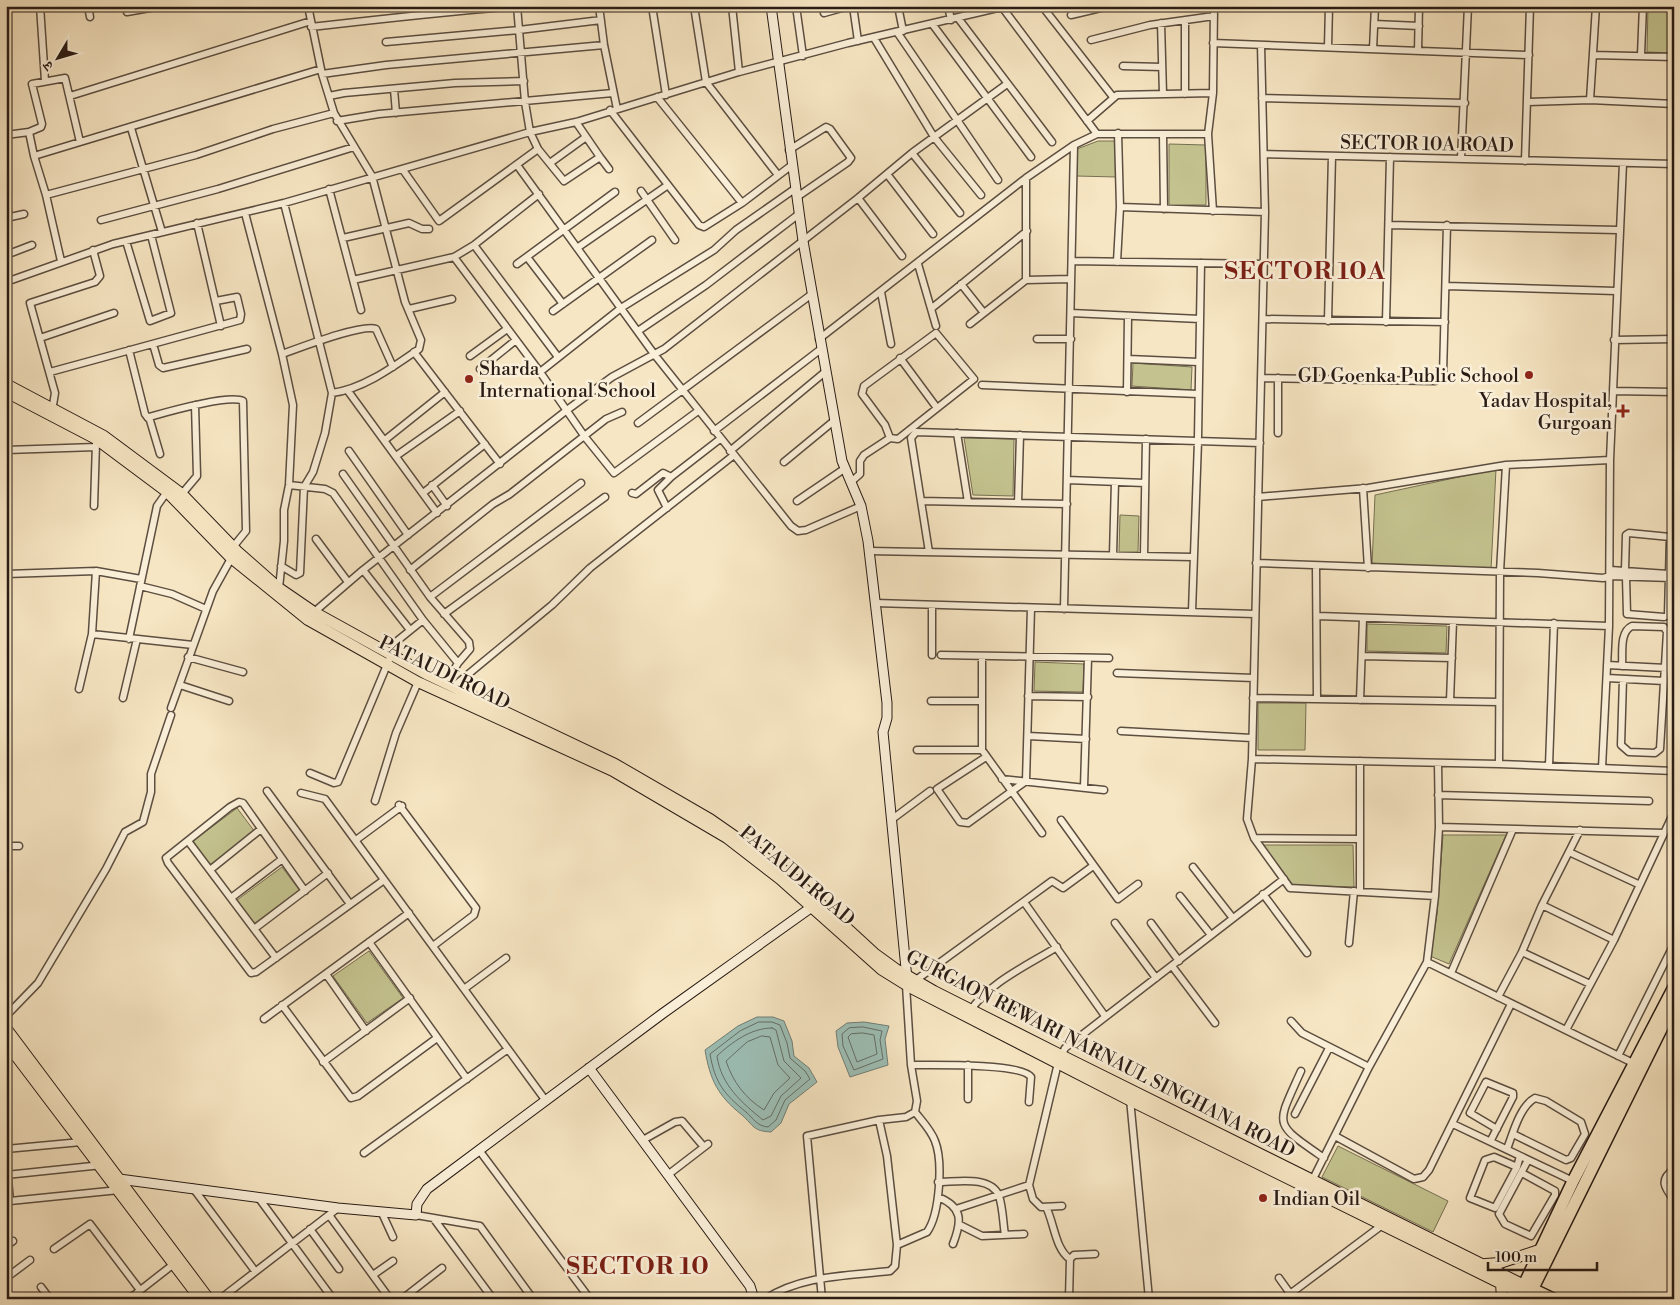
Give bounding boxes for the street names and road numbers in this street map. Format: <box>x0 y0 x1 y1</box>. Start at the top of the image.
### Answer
street label: SECTOR 10A ROAD <box>1340 130 1514 158</box>
street label: PATAUDI ROAD <box>375 631 514 715</box>
street label: PATAUDI ROAD <box>735 821 860 931</box>
street label: GURGAON REWARI NARNAUL SINGHANA ROAD <box>902 945 1299 1163</box>

